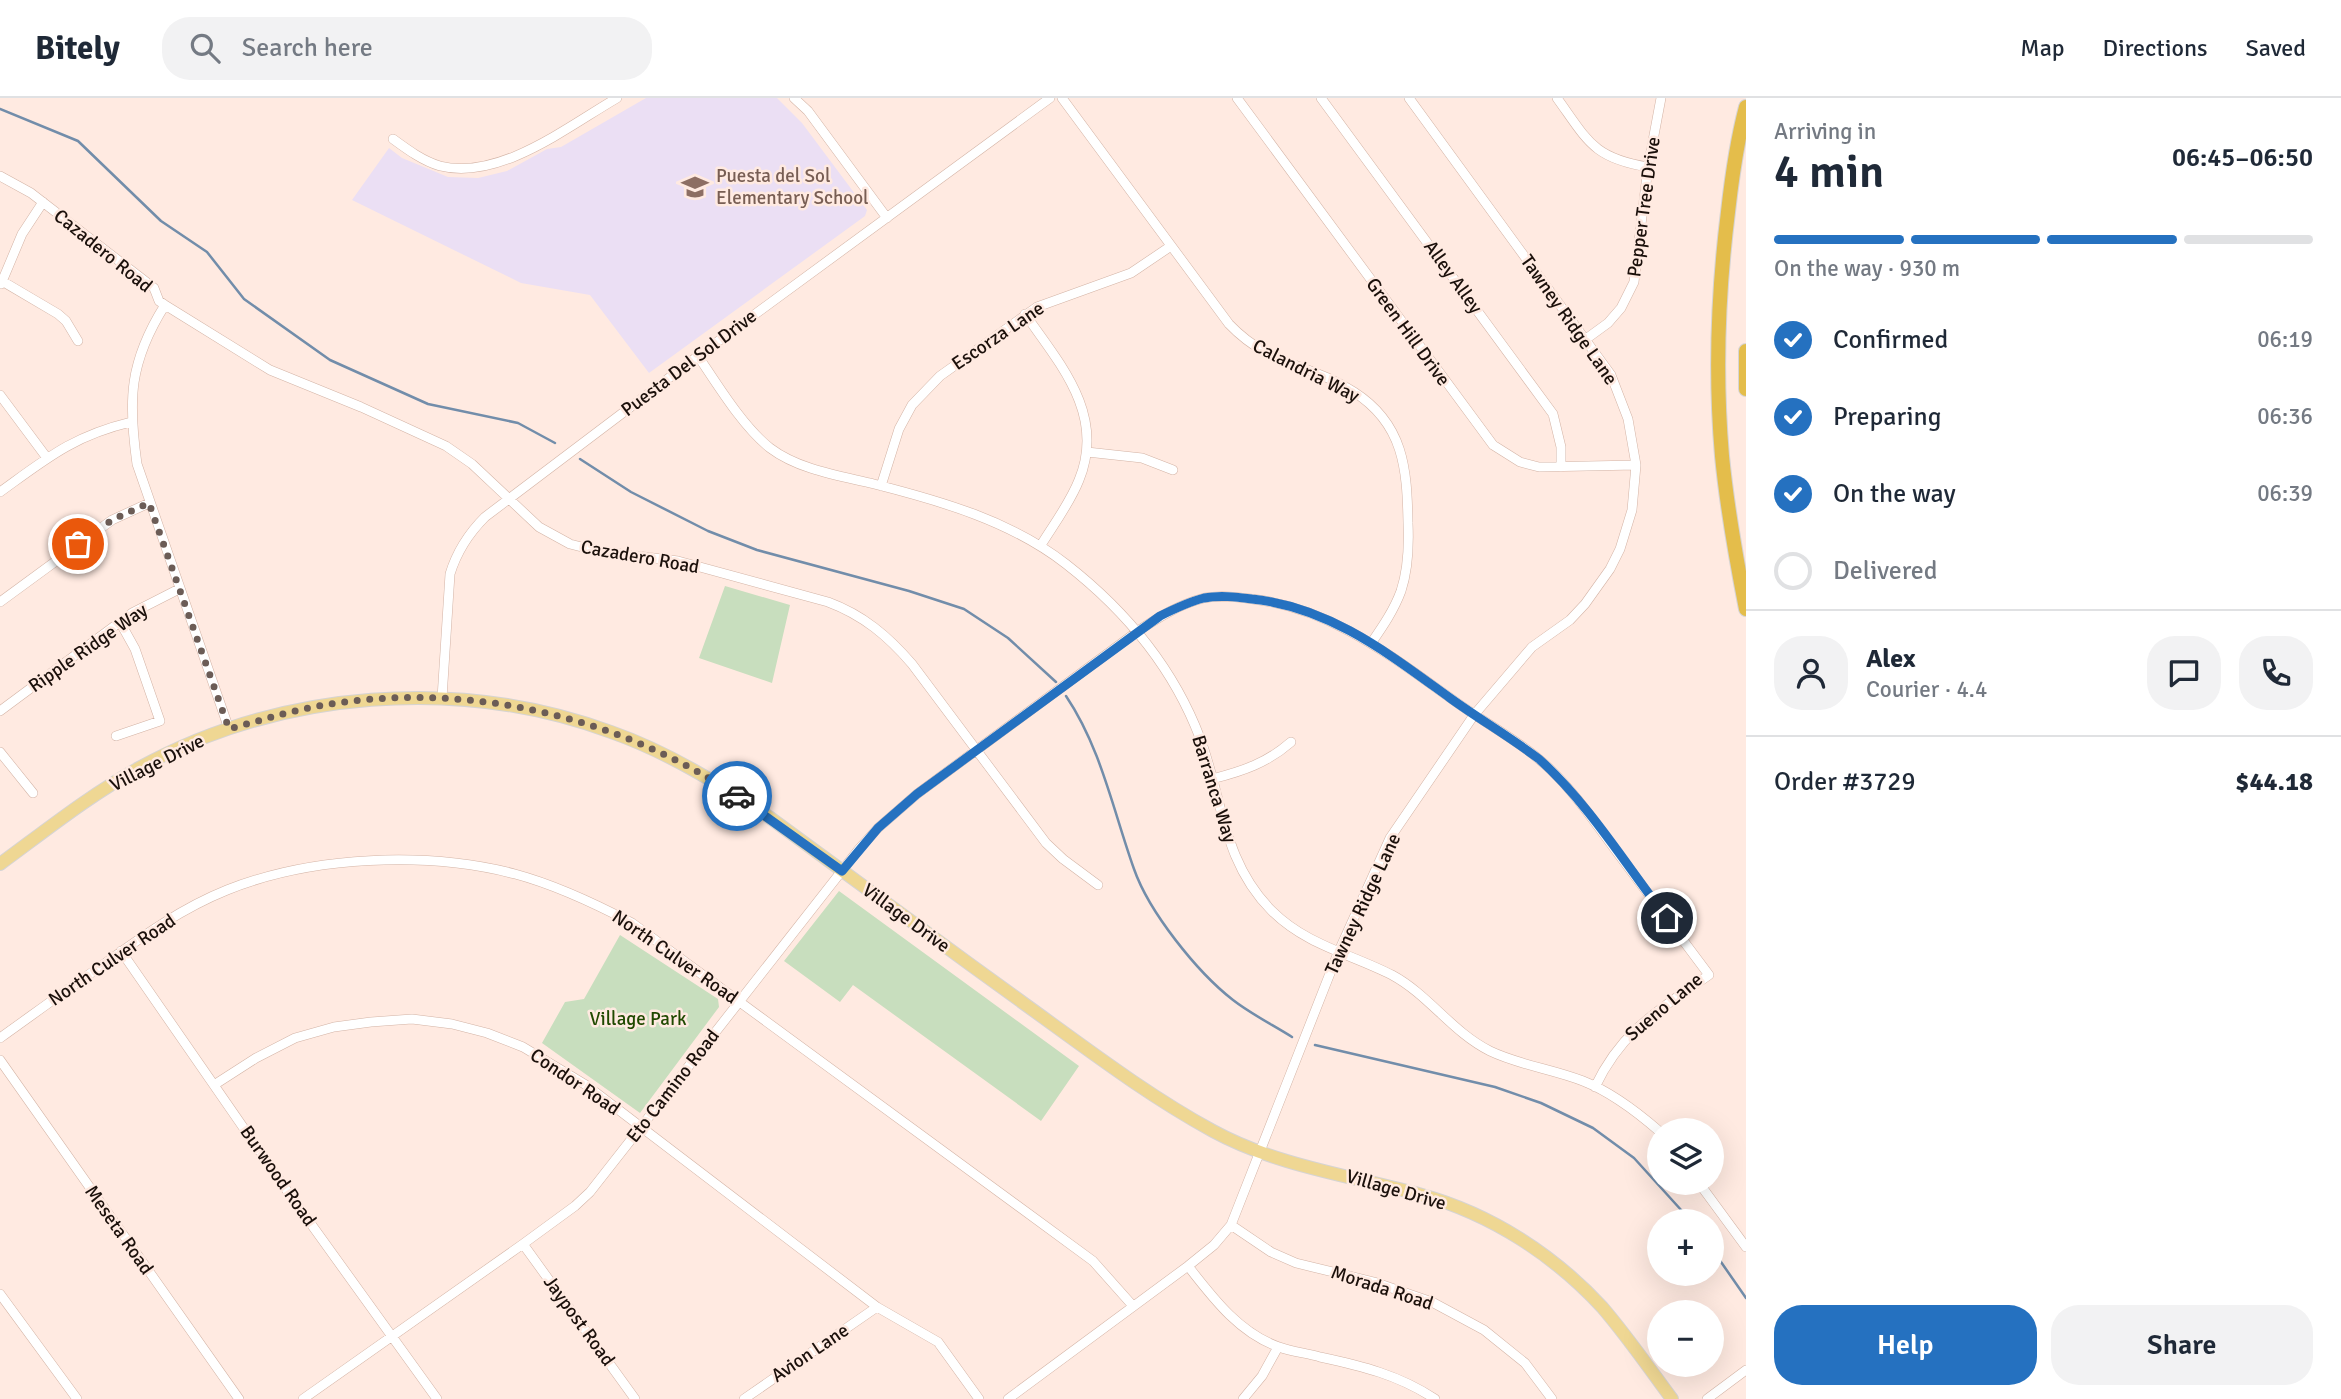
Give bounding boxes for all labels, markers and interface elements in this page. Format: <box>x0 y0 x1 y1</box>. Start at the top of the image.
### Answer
search box <box>162 17 652 80</box>
text: Bitely <box>35 28 120 69</box>
icon: search <box>186 29 224 67</box>
text: Search here <box>242 32 373 64</box>
text: Map <box>2020 33 2065 63</box>
text: Directions <box>2103 33 2208 63</box>
text: Saved <box>2246 33 2306 63</box>
text: Arriving in <box>1774 117 1876 146</box>
street label: Pepper Tree Drive <box>1622 135 1666 279</box>
text: 06:45–06:50 <box>2172 142 2313 174</box>
text: 4 min <box>1774 144 1884 200</box>
place label: Puesta del Sol Elementary School <box>716 164 869 210</box>
school or university icon: Puesta del Sol Elementary School <box>680 172 710 202</box>
street label: Cazadero Road <box>49 204 157 298</box>
street label: Alley Alley <box>1418 236 1488 318</box>
street label: Tawney Ridge Lane <box>1515 250 1623 390</box>
text: On the way · 930 m <box>1774 254 1960 283</box>
street label: Green Hill Drive <box>1361 273 1455 391</box>
street label: Escorza Lane <box>947 296 1049 376</box>
street label: Puesta Del Sol Drive <box>617 304 761 422</box>
icon: check <box>1774 321 1812 359</box>
text: Confirmed <box>1833 324 1948 356</box>
text: 06:19 <box>2257 325 2313 354</box>
street label: Calandria Way <box>1249 334 1364 408</box>
icon: check <box>1774 398 1812 436</box>
text: Preparing <box>1833 401 1941 433</box>
text: 06:36 <box>2257 402 2313 431</box>
icon: check <box>1774 475 1812 513</box>
text: On the way <box>1833 478 1956 510</box>
text: 06:39 <box>2257 479 2313 508</box>
pin <box>48 514 108 574</box>
icon: bag <box>59 525 97 563</box>
street label: Cazadero Road <box>579 535 701 579</box>
text: Delivered <box>1833 555 1938 587</box>
street label: Ripple Ridge Way <box>24 598 152 698</box>
button: person <box>1774 636 1848 710</box>
button: chat <box>2147 636 2221 710</box>
button: phone <box>2239 636 2313 710</box>
text: Alex <box>1866 643 1916 675</box>
text: Courier · 4.4 <box>1866 675 1987 704</box>
street label: Village Drive <box>106 729 208 797</box>
street label: Barranca Way <box>1186 732 1242 846</box>
courier <box>702 761 772 831</box>
text: Order #3729 <box>1774 766 1915 798</box>
text: $44.18 <box>2235 766 2313 798</box>
icon: car <box>718 777 756 815</box>
street label: Tawney Ridge Lane <box>1320 829 1406 979</box>
street label: Village Drive <box>857 878 955 958</box>
pin <box>1637 888 1697 948</box>
icon: home <box>1648 899 1686 937</box>
street label: North Culver Road <box>607 905 743 1009</box>
street label: North Culver Road <box>44 909 180 1011</box>
street label: Sueno Lane <box>1620 968 1708 1046</box>
park label: Village Park <box>590 1007 687 1031</box>
street label: Eto Camino Road <box>621 1024 725 1148</box>
street label: Condor Road <box>525 1043 625 1121</box>
map controls <box>1647 1118 1724 1377</box>
button: layers <box>1647 1118 1724 1195</box>
street label: Burwood Road <box>234 1121 322 1231</box>
street label: Village Drive <box>1343 1164 1449 1216</box>
street label: Meseta Road <box>79 1181 159 1279</box>
button: + <box>1647 1209 1724 1286</box>
street label: Morada Road <box>1328 1260 1436 1316</box>
street label: Jaypost Road <box>538 1271 620 1371</box>
button: − <box>1647 1300 1724 1377</box>
button: Help <box>1774 1305 2037 1385</box>
button: Share <box>2051 1305 2313 1385</box>
street label: Avion Lane <box>767 1318 853 1388</box>

